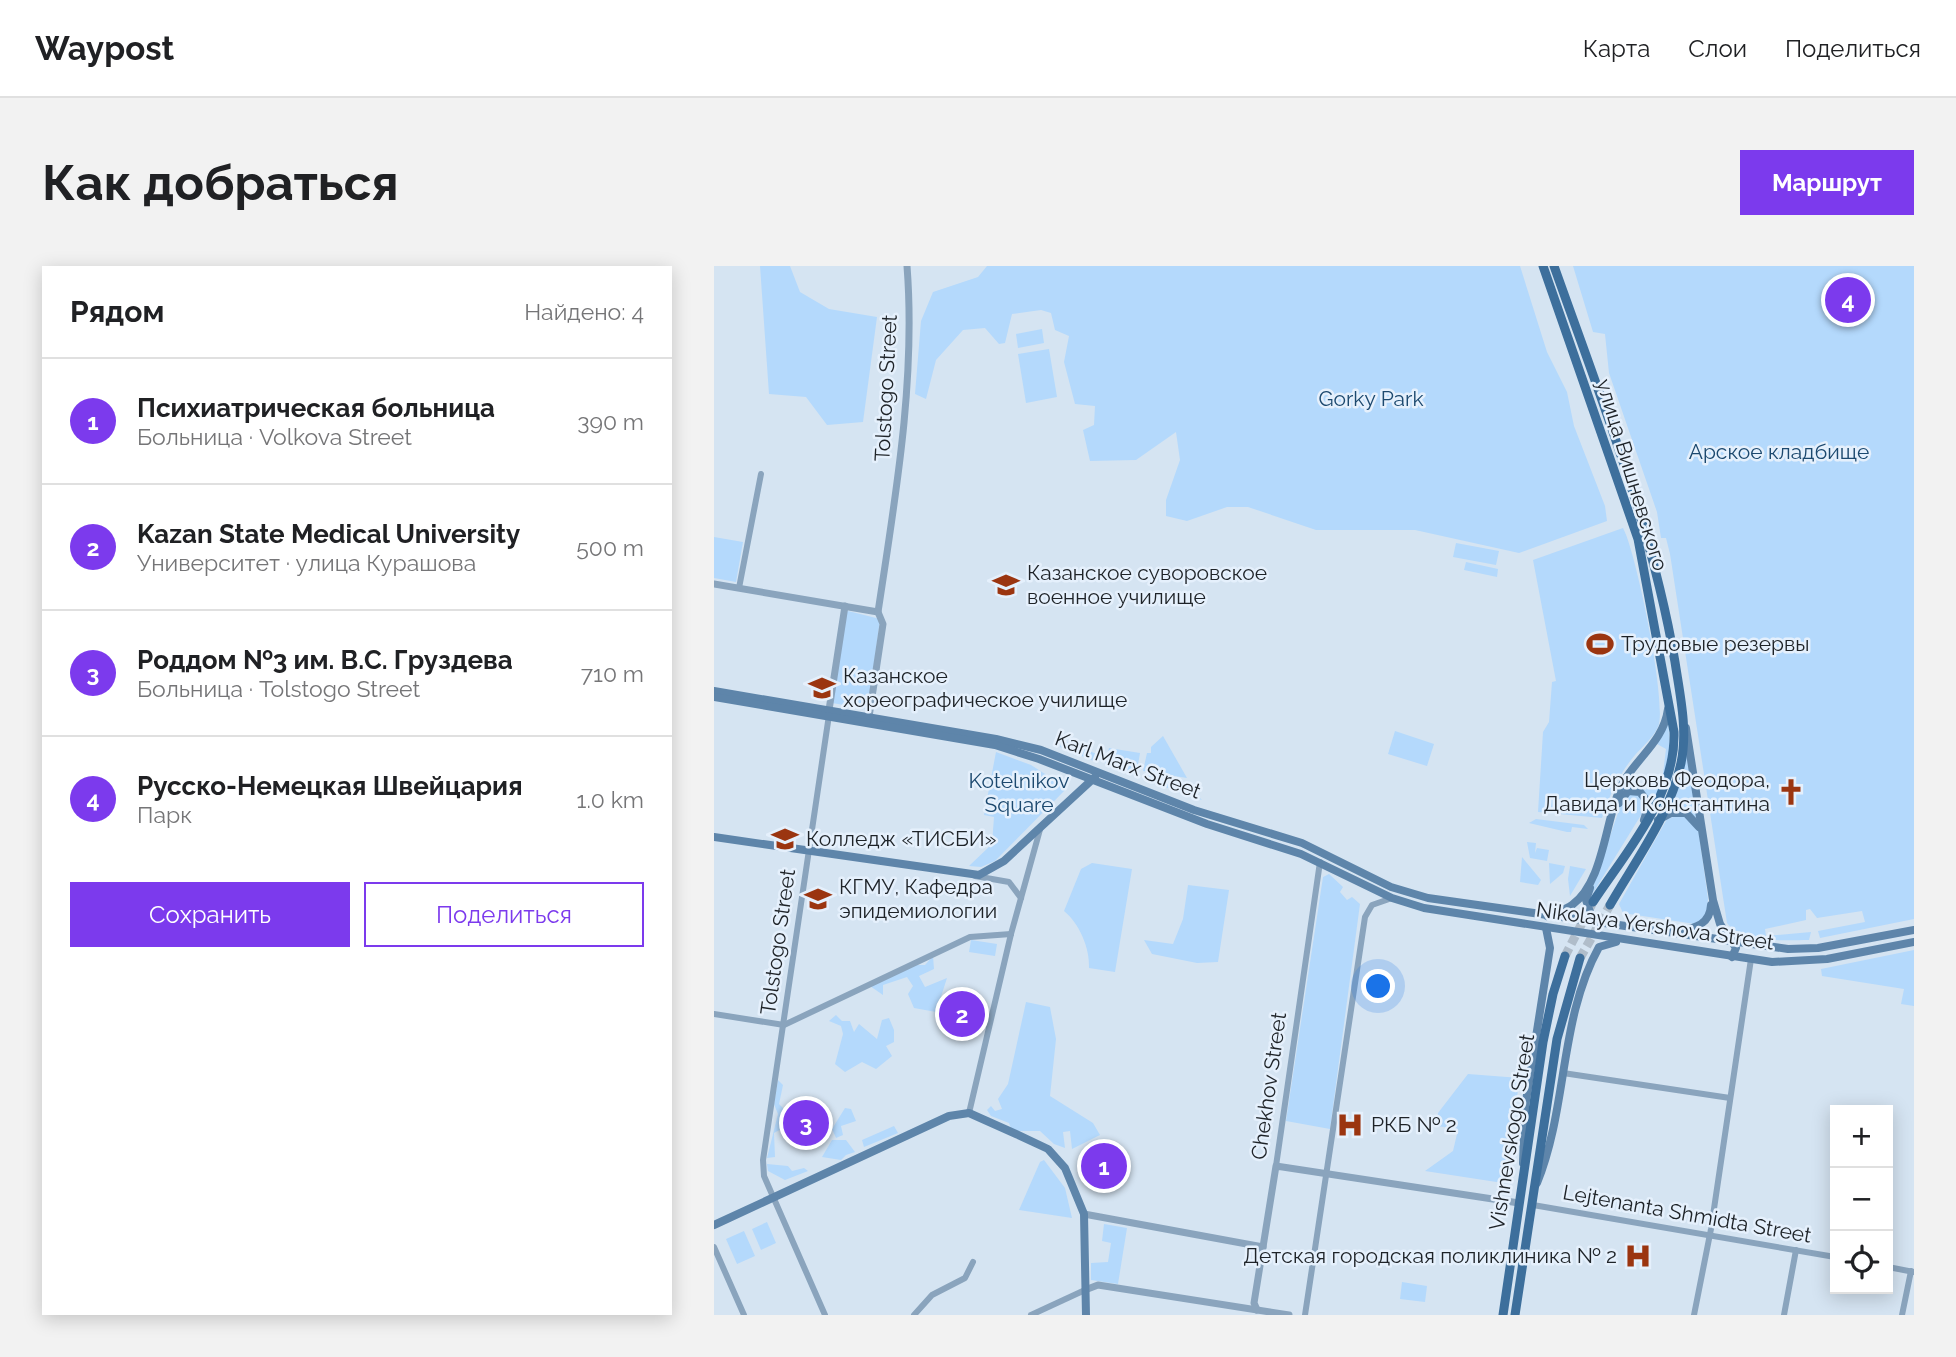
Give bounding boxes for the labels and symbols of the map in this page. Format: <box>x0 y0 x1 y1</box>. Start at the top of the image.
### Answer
pin: 4 <box>1825 274 1871 326</box>
street label: Tolstogo Street <box>869 314 902 462</box>
street label: улица Вишневского <box>1591 376 1674 574</box>
park label: Gorky Park <box>1318 386 1424 411</box>
park label: Арское кладбище <box>1689 439 1869 464</box>
place label: Казанское суворовское военное училище <box>1027 560 1267 609</box>
school or university icon: Казанское суворовское военное училище <box>991 570 1021 600</box>
sports icon: Трудовые резервы <box>1585 629 1615 659</box>
place label: Трудовые резервы <box>1621 631 1809 656</box>
place label: Казанское хореографическое училище <box>843 663 1127 712</box>
school or university icon: Казанское хореографическое училище <box>807 673 837 703</box>
street label: Karl Marx Street <box>1052 725 1205 804</box>
place label: Церковь Феодора, Давида и Константина <box>1544 767 1770 816</box>
park label: Kotelnikov Square <box>969 768 1069 817</box>
church icon: Церковь Феодора, Давида и Константина <box>1776 777 1806 807</box>
school or university icon: Колледж «ТИСБИ» <box>770 824 800 854</box>
place label: Колледж «ТИСБИ» <box>806 826 997 851</box>
street label: Tolstogo Street <box>755 867 800 1017</box>
place label: КГМУ, Кафедра эпидемиологии <box>839 874 997 923</box>
school or university icon: КГМУ, Кафедра эпидемиологии <box>803 884 833 914</box>
street label: Nikolaya Yershova Street <box>1535 896 1776 955</box>
your location <box>1361 969 1395 1003</box>
pin: 2 <box>939 988 985 1040</box>
street label: Chekhov Street <box>1246 1011 1291 1161</box>
street label: Vishnevskogo Street <box>1484 1032 1539 1232</box>
pin: 3 <box>783 1097 829 1149</box>
hospital icon: РКБ № 2 <box>1335 1110 1365 1140</box>
place label: РКБ № 2 <box>1371 1112 1457 1137</box>
pin: 1 <box>1081 1140 1127 1192</box>
street label: Lejtenanta Shmidta Street <box>1561 1179 1813 1248</box>
hospital icon: Детская городская поликлиника № 2 <box>1623 1241 1653 1271</box>
place label: Детская городская поликлиника № 2 <box>1243 1243 1617 1268</box>

